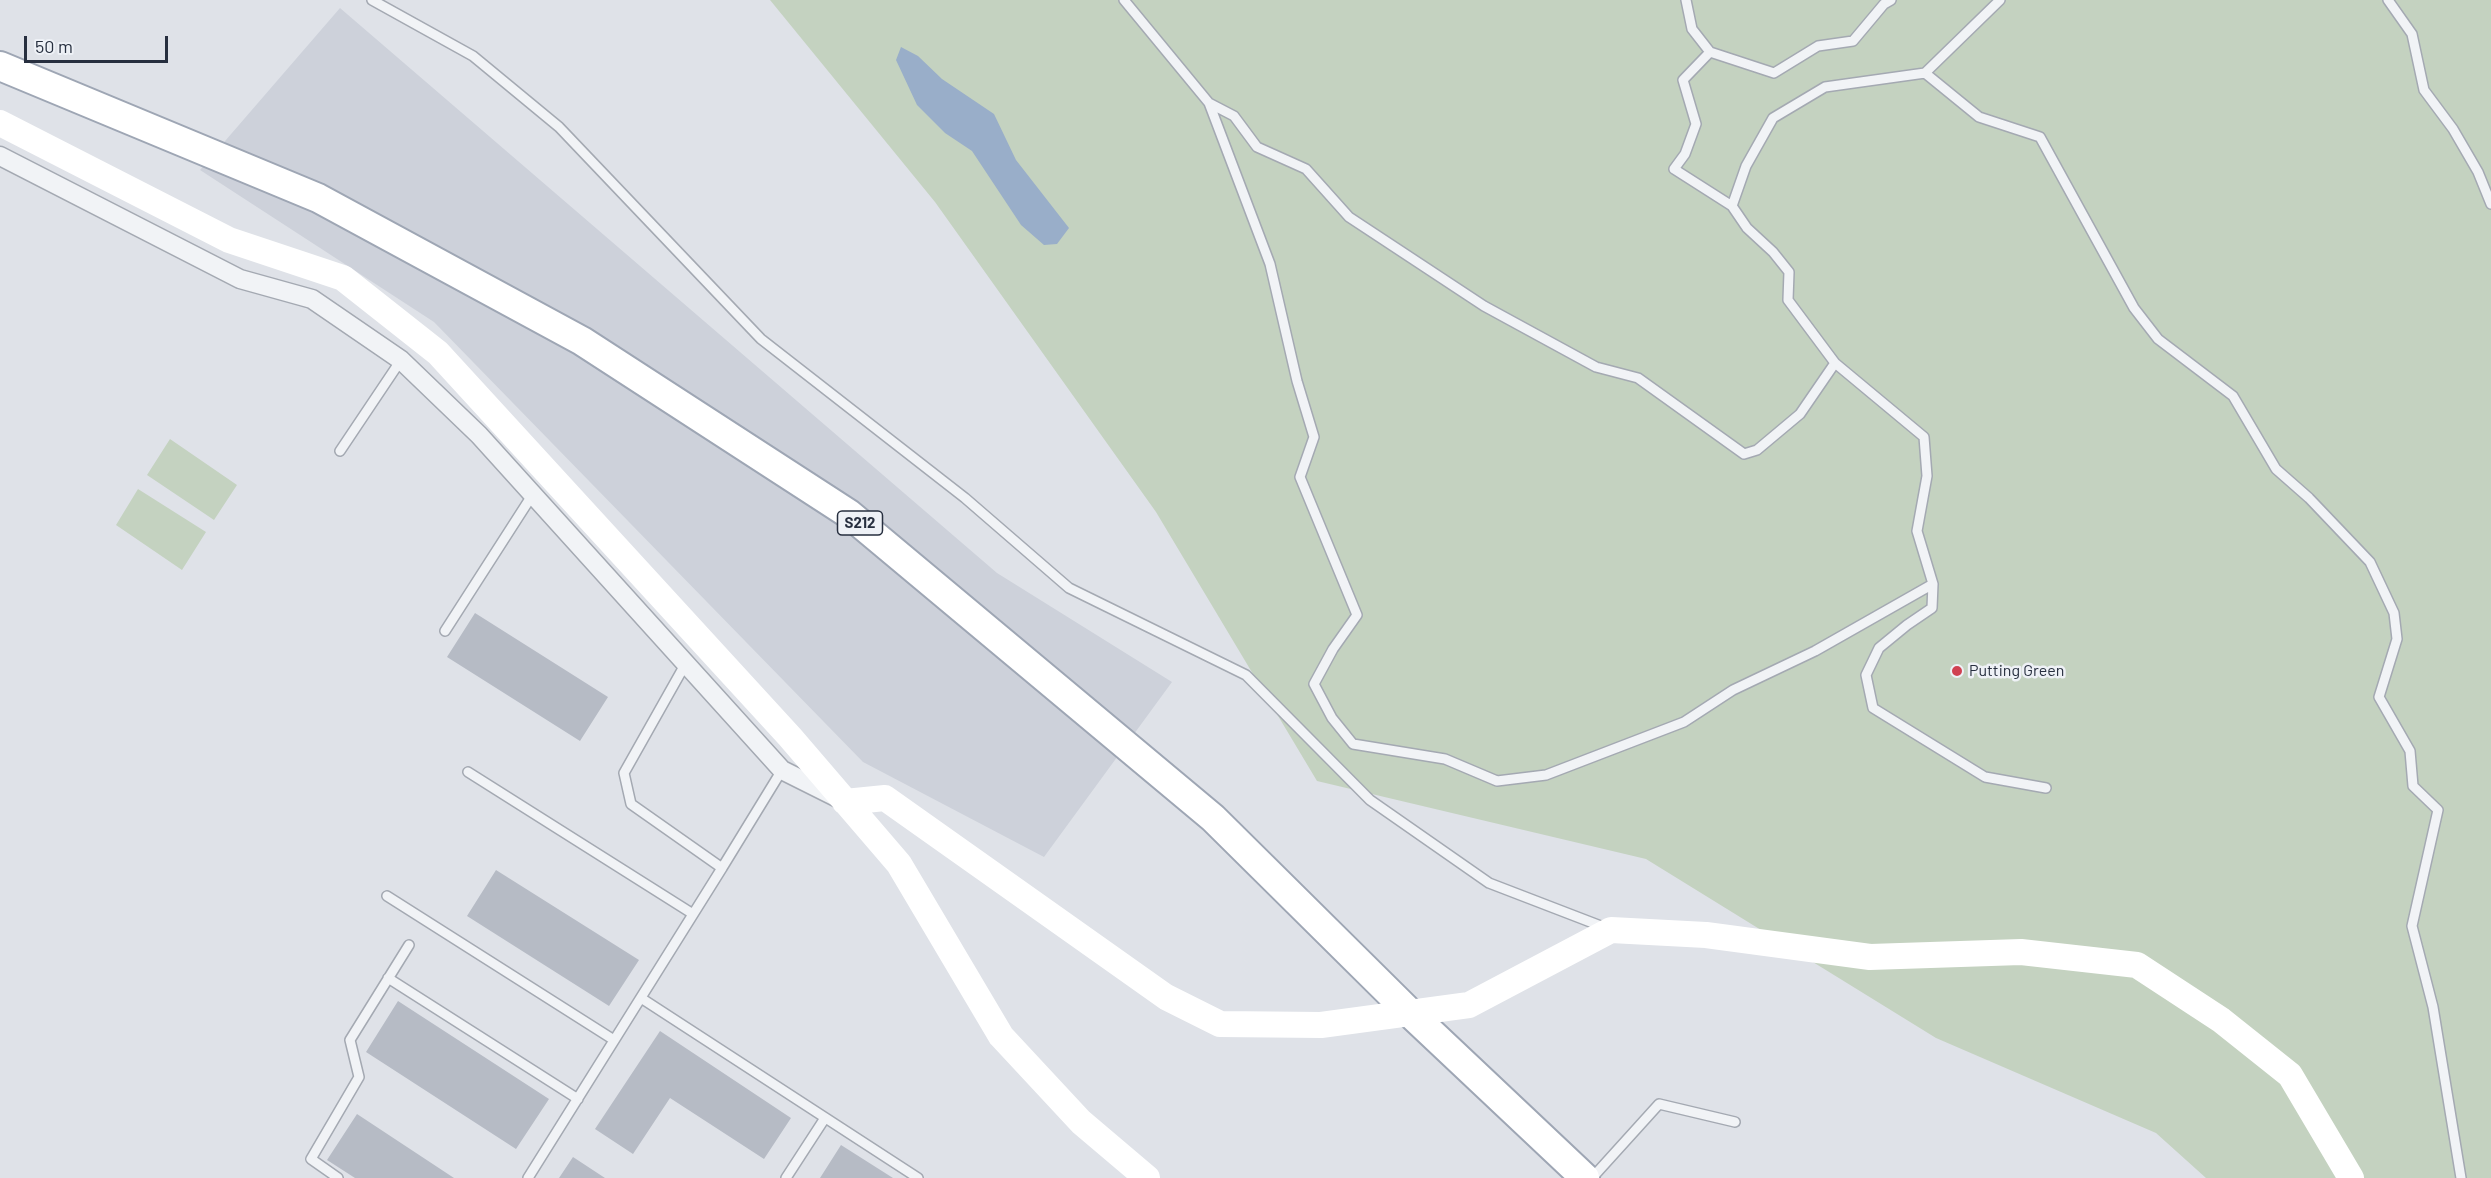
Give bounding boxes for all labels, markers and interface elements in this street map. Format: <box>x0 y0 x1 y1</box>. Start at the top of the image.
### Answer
scale bar <box>27 24 171 62</box>
text: 50 m <box>35 35 73 57</box>
road number: S212 <box>838 511 882 535</box>
place label: Putting Green <box>1969 661 2064 681</box>
marker: Putting Green <box>1950 664 1964 678</box>

